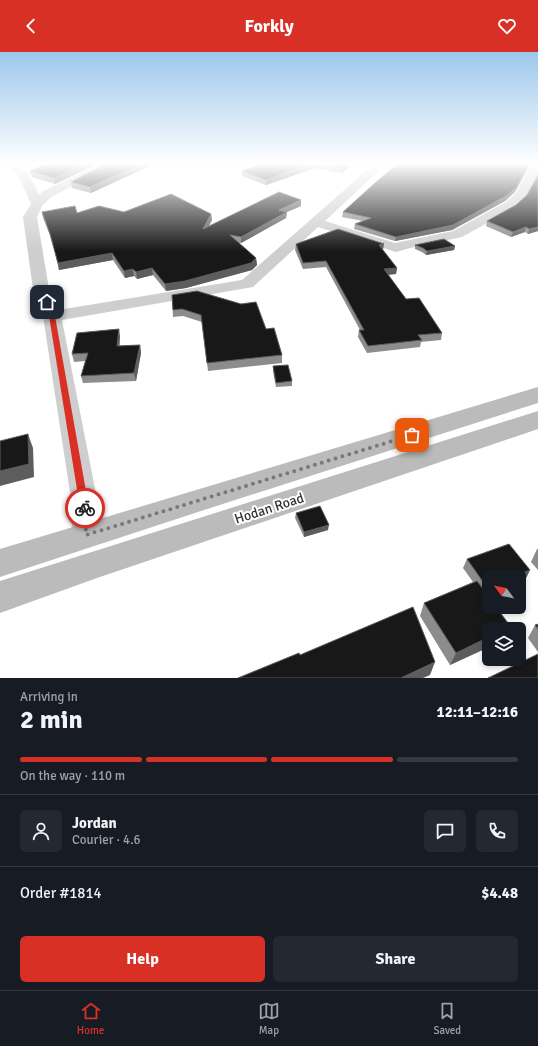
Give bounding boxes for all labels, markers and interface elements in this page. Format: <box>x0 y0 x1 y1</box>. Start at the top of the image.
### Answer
icon: back <box>20 15 42 37</box>
text: Forkly <box>244 15 294 37</box>
icon: heart <box>496 15 518 37</box>
pin <box>30 285 64 319</box>
icon: home <box>36 291 58 313</box>
pin <box>395 418 429 452</box>
icon: bag <box>401 424 423 446</box>
courier <box>65 488 105 528</box>
street label: Hodan Road <box>232 489 306 528</box>
icon: bike <box>74 497 96 519</box>
north arrow <box>482 570 526 614</box>
map controls <box>482 570 526 666</box>
button: layers <box>482 622 526 666</box>
text: Arriving in <box>20 689 78 705</box>
text: 12:11–12:16 <box>437 703 518 721</box>
text: 2 min <box>20 704 83 736</box>
text: On the way · 110 m <box>20 768 125 784</box>
button: person <box>20 810 62 852</box>
button: chat <box>424 810 466 852</box>
button: phone <box>476 810 518 852</box>
text: Jordan <box>72 814 117 832</box>
text: Courier · 4.6 <box>72 832 141 848</box>
text: Order #1814 <box>20 884 102 902</box>
text: $4.48 <box>481 884 518 902</box>
button: Help <box>20 936 265 982</box>
button: Share <box>273 936 518 982</box>
tab: Home <box>77 1000 104 1037</box>
tab: Map <box>258 1000 280 1037</box>
tab: Saved <box>433 1000 461 1037</box>

